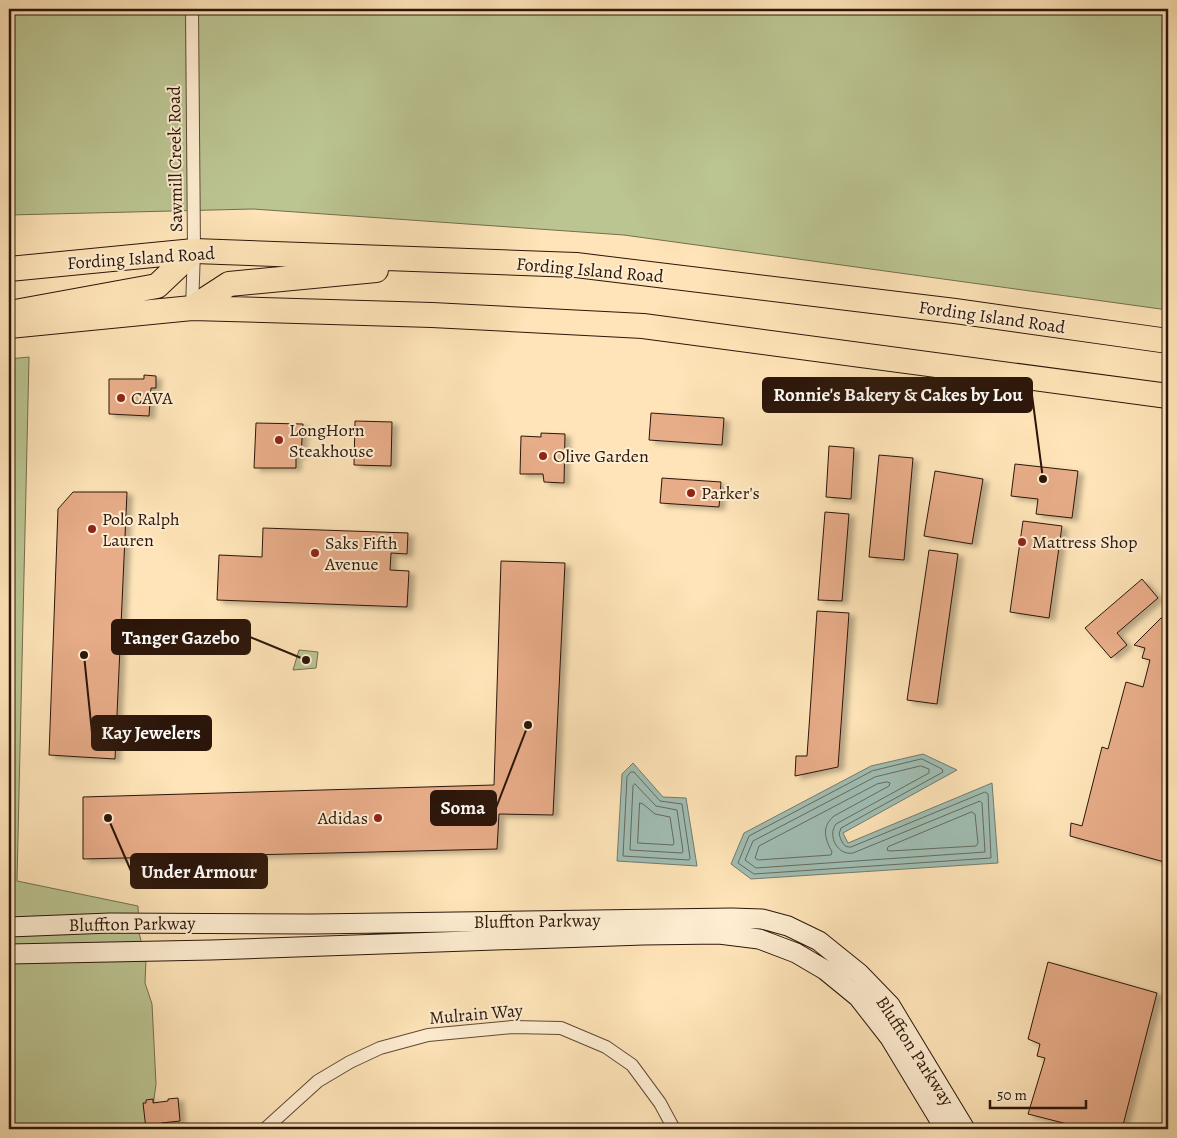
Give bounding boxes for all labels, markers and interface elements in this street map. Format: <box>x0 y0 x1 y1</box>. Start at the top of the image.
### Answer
street label: Sawmill Creek Road <box>162 85 188 232</box>
street label: Fording Island Road <box>66 241 216 275</box>
street label: Fording Island Road <box>515 252 665 288</box>
street label: Fording Island Road <box>917 295 1067 339</box>
callout: Ronnie's Bakery & Cakes by Lou <box>763 378 1032 412</box>
text: Ronnie's Bakery & Cakes by Lou <box>773 382 1023 408</box>
place label: CAVA <box>131 386 173 410</box>
marker: CAVA <box>115 392 127 404</box>
place label: LongHorn Steakhouse <box>289 418 374 463</box>
marker: LongHorn Steakhouse <box>273 434 285 446</box>
place label: Olive Garden <box>553 444 649 468</box>
marker: Olive Garden <box>537 450 549 462</box>
place label: Parker's <box>701 481 760 505</box>
marker: Parker's <box>685 487 697 499</box>
place label: Polo Ralph Lauren <box>102 507 180 552</box>
marker: Polo Ralph Lauren <box>86 523 98 535</box>
place label: Mattress Shop <box>1032 530 1138 554</box>
place label: Saks Fifth Avenue <box>324 531 398 576</box>
marker: Mattress Shop <box>1016 536 1028 548</box>
marker: Saks Fifth Avenue <box>309 547 321 559</box>
callout: Tanger Gazebo <box>112 620 250 654</box>
text: Tanger Gazebo <box>122 625 240 651</box>
callout: Kay Jewelers <box>92 716 211 750</box>
text: Kay Jewelers <box>101 720 201 746</box>
callout: Soma <box>431 791 496 825</box>
text: Soma <box>441 795 486 821</box>
place label: Adidas <box>317 806 368 830</box>
marker: Adidas <box>372 812 384 824</box>
callout: Under Armour <box>131 854 267 888</box>
text: Under Armour <box>141 859 257 885</box>
street label: Bluffton Parkway <box>473 908 601 934</box>
street label: Bluffton Parkway <box>68 911 196 937</box>
street label: Bluffton Parkway <box>870 991 960 1111</box>
street label: Mulrain Way <box>428 998 525 1030</box>
scale bar <box>990 1078 1086 1110</box>
text: 50 m <box>997 1085 1027 1105</box>

